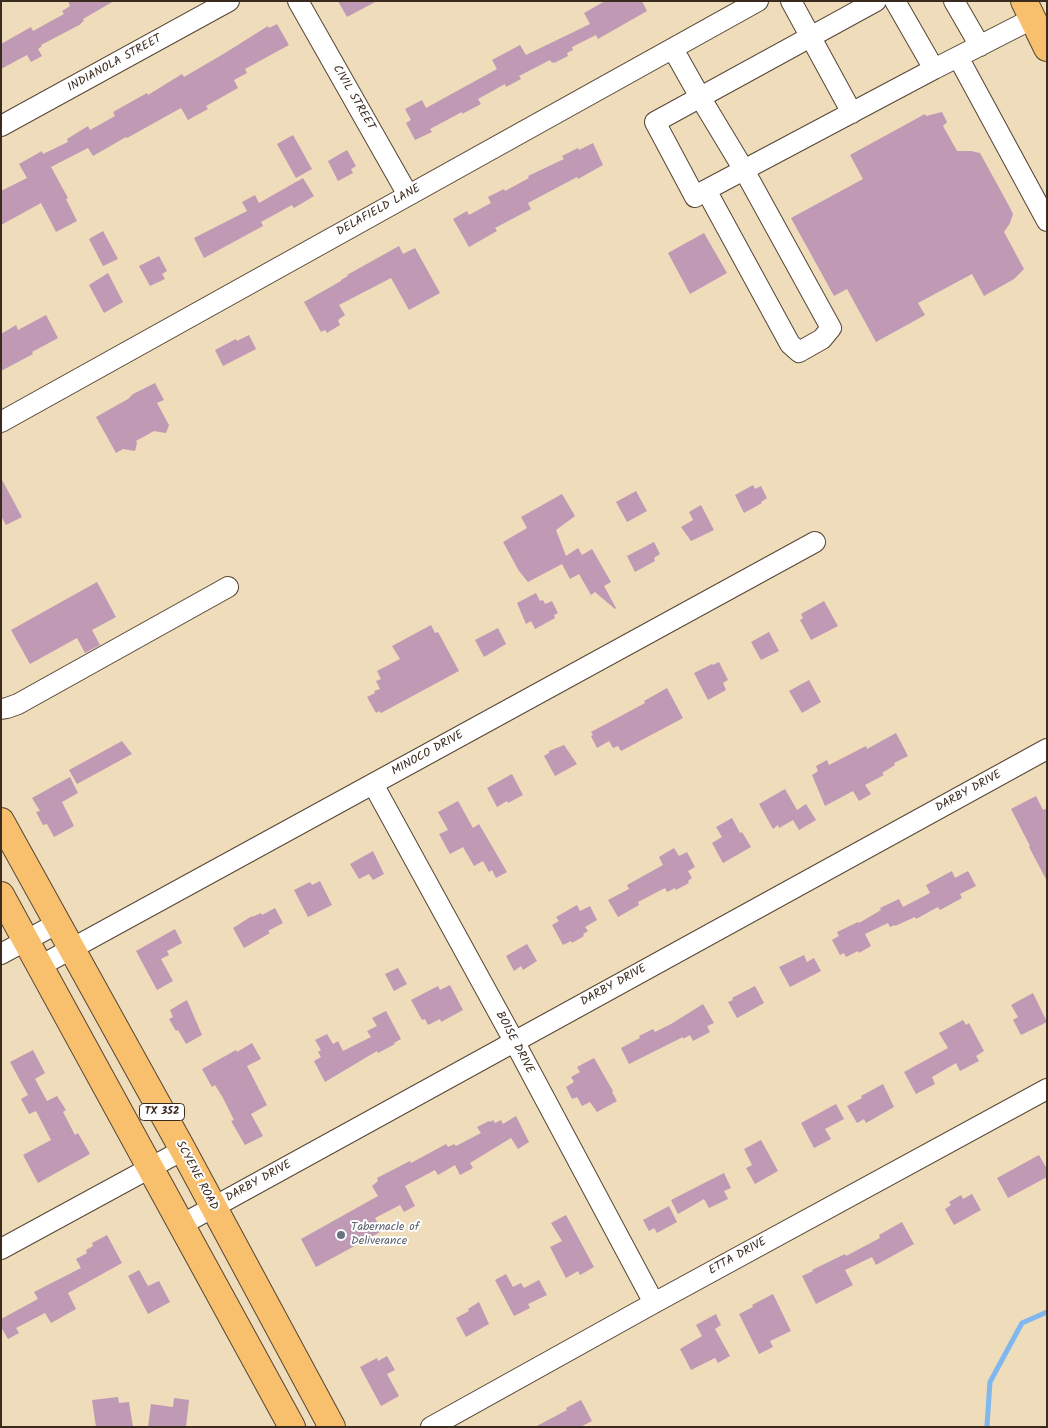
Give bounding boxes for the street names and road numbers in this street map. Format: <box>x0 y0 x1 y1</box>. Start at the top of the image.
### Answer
street label: INDIANOLA STREET <box>66 32 164 96</box>
street label: CIVIL STREET <box>329 63 377 133</box>
street label: DELAFIELD LANE <box>335 182 423 240</box>
street label: MINOCO DRIVE <box>390 728 466 780</box>
street label: DARBY DRIVE <box>933 768 1005 816</box>
street label: DARBY DRIVE <box>578 962 650 1010</box>
street label: BOISE DRIVE <box>491 1009 537 1077</box>
road number: TX 352 <box>140 1104 184 1120</box>
street label: SCYENE ROAD <box>172 1139 220 1213</box>
street label: DARBY DRIVE <box>223 1158 295 1206</box>
street label: ETTA DRIVE <box>707 1235 769 1279</box>

